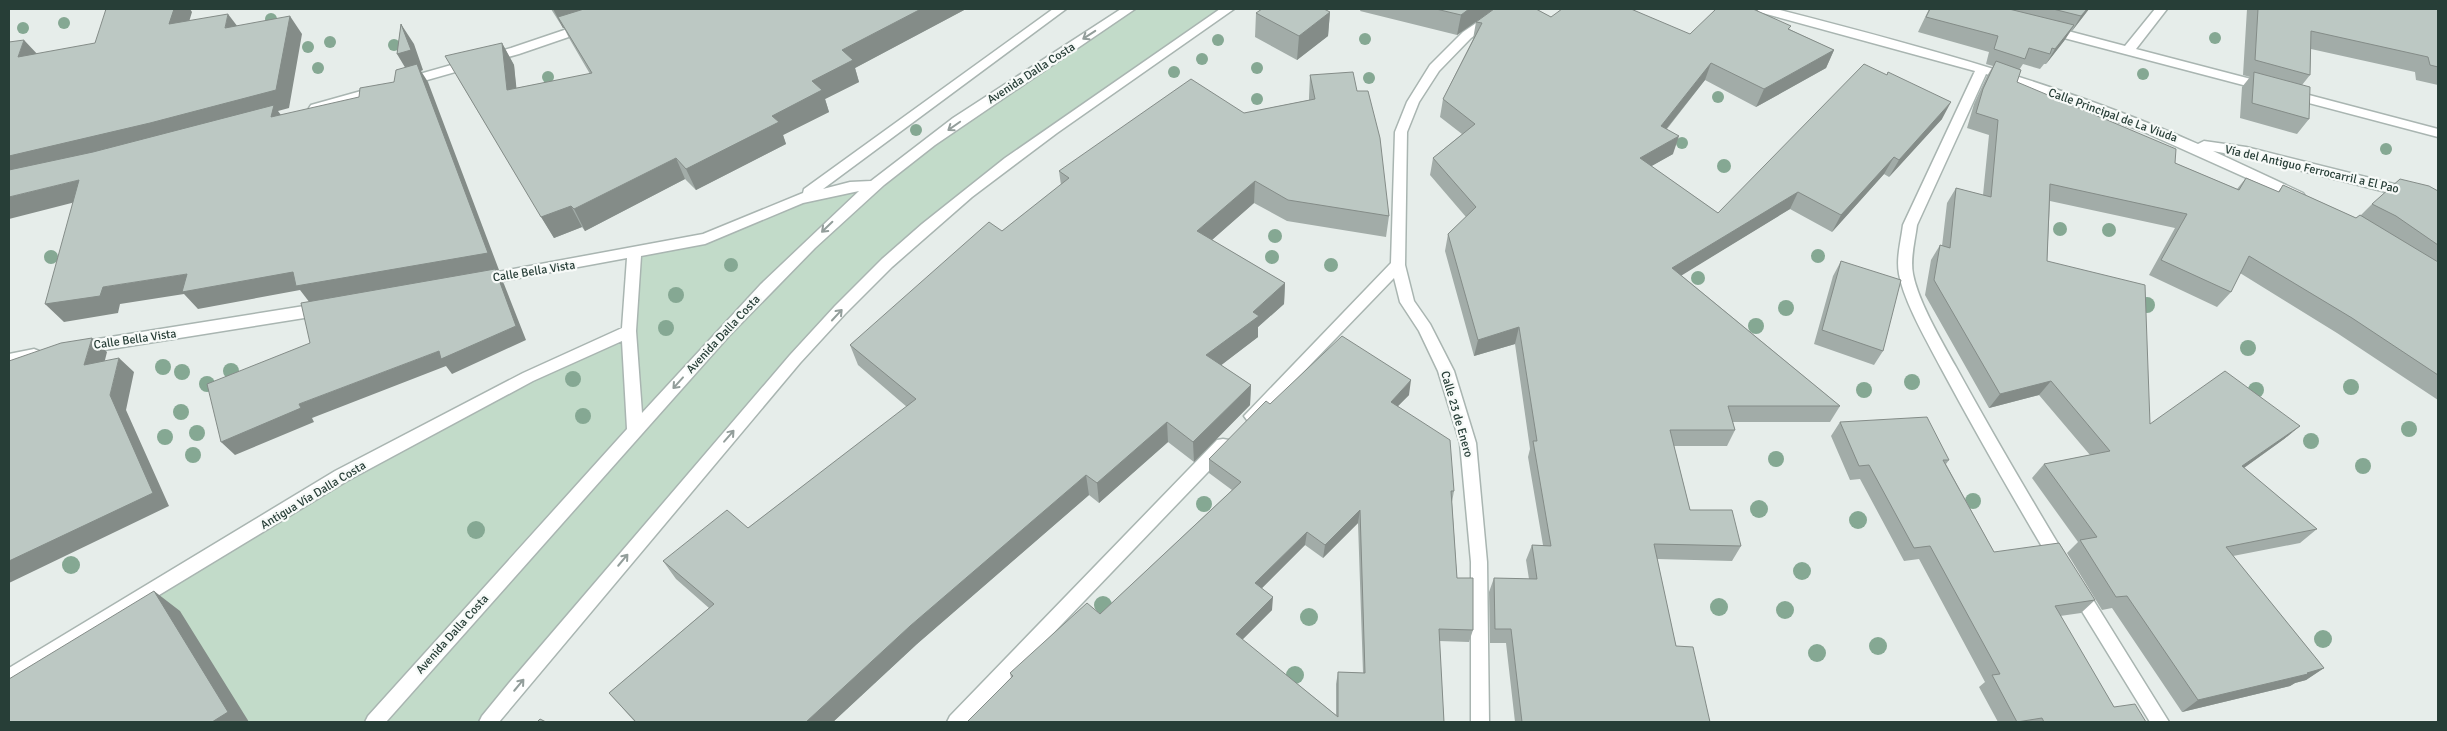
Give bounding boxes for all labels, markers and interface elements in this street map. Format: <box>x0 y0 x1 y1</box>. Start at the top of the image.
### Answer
one-way arrow <box>1082 31 1096 41</box>
street label: Avenida Dalla Costa <box>985 39 1078 107</box>
street label: Calle Principal de La Viuda <box>2046 85 2179 146</box>
one-way arrow <box>947 121 961 131</box>
street label: Vía del Antiguo Ferrocarril a El Pao <box>2223 142 2400 197</box>
one-way arrow <box>821 221 833 233</box>
street label: Calle Bella Vista <box>492 258 576 285</box>
street label: Avenida Dalla Costa <box>683 292 764 377</box>
one-way arrow <box>831 309 843 321</box>
street label: Calle Bella Vista <box>93 326 177 353</box>
street label: Calle 23 de Enero <box>1437 369 1476 459</box>
one-way arrow <box>672 376 684 389</box>
one-way arrow <box>723 430 734 443</box>
street label: Antigua Vía Dalla Costa <box>258 458 369 533</box>
one-way arrow <box>618 554 629 567</box>
street label: Avenida Dalla Costa <box>413 592 492 677</box>
one-way arrow <box>513 678 524 691</box>

